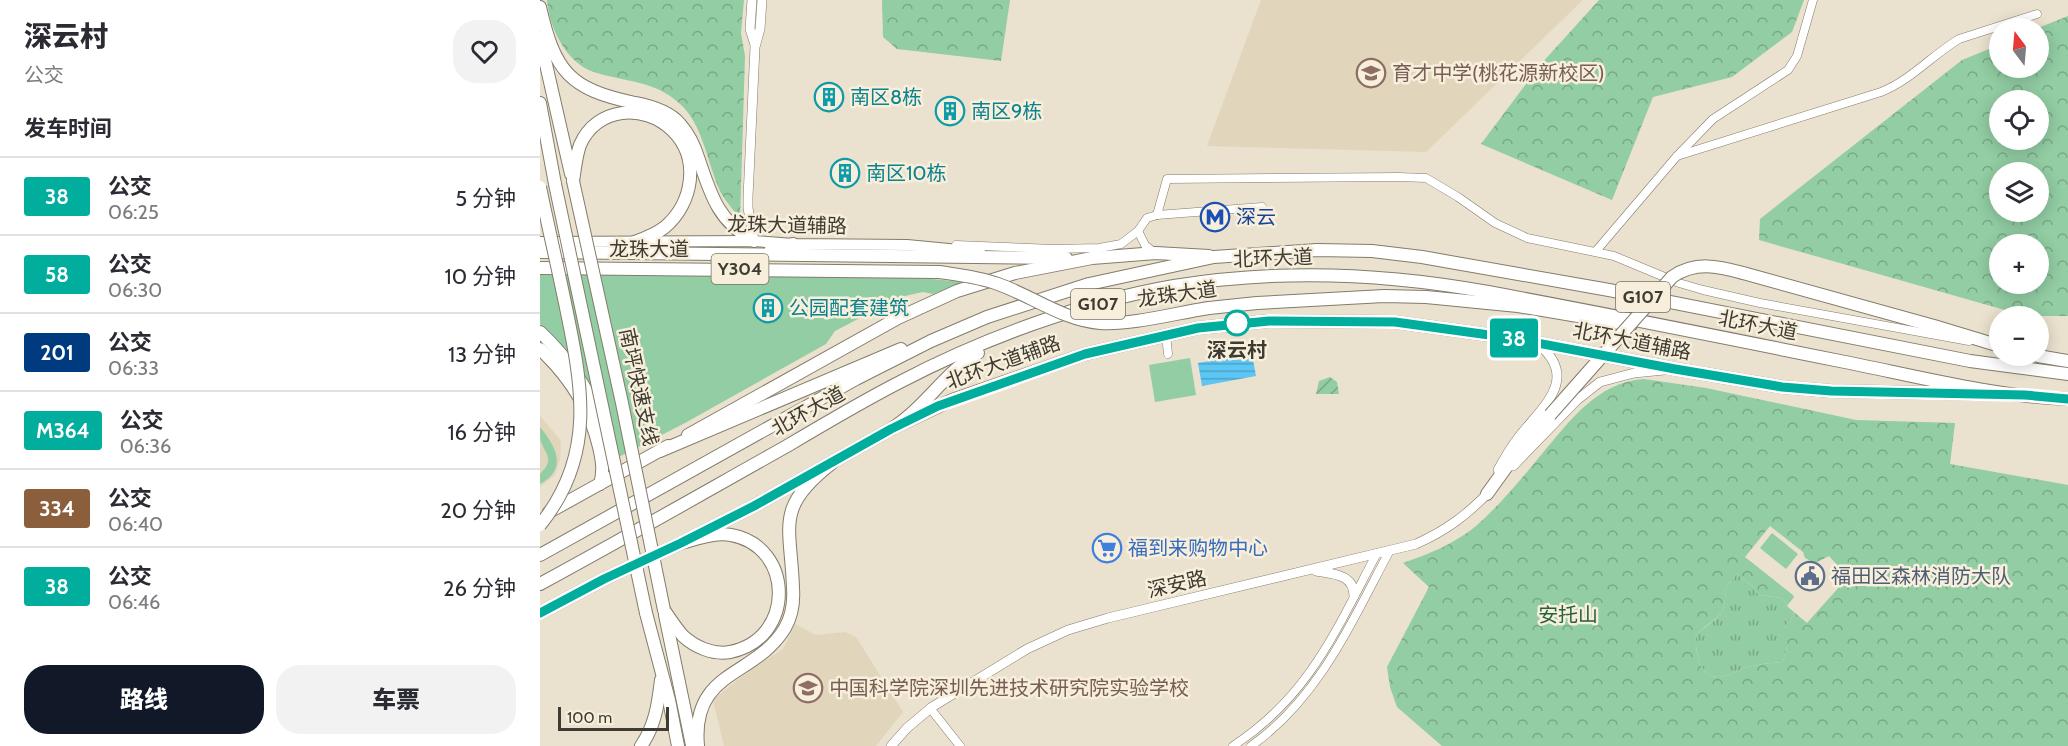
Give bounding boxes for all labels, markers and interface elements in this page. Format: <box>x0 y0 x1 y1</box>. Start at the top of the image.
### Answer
north arrow <box>1989 18 2049 78</box>
map controls <box>1989 18 2049 366</box>
text: 深云村 <box>24 19 108 53</box>
button: heart <box>453 20 516 83</box>
school or university icon: 育才中学(桃花源新校区) <box>1355 57 1387 89</box>
place label: 育才中学(桃花源新校区) <box>1392 61 1605 85</box>
text: 公交 <box>24 63 64 87</box>
building icon: 南区8栋 <box>813 81 845 113</box>
place label: 南区8栋 <box>850 85 922 109</box>
button: locate <box>1989 90 2049 150</box>
building icon: 南区9栋 <box>934 95 966 127</box>
place label: 南区9栋 <box>971 99 1042 123</box>
text: 发车时间 <box>24 115 112 142</box>
building icon: 南区10栋 <box>829 157 861 189</box>
place label: 南区10栋 <box>866 161 946 185</box>
button: layers <box>1989 162 2049 222</box>
text: 公交 <box>108 173 152 200</box>
text: 38 <box>45 184 69 209</box>
text: 5 分钟 <box>455 185 516 212</box>
text: 06:25 <box>108 200 159 224</box>
metro station icon: 深云 <box>1199 201 1231 233</box>
place label: 深云 <box>1236 205 1276 229</box>
street label: 龙珠大道辅路 <box>727 212 847 238</box>
button: + <box>1989 234 2049 294</box>
street label: 龙珠大道 <box>609 237 689 261</box>
street label: 北环大道 <box>1233 245 1313 271</box>
text: 公交 <box>108 251 152 278</box>
road number: Y304 <box>712 254 768 284</box>
text: 58 <box>45 262 69 287</box>
text: 10 分钟 <box>445 263 516 290</box>
street label: 龙珠大道 <box>1136 277 1218 311</box>
text: 06:30 <box>108 278 162 302</box>
road number: G107 <box>1616 282 1670 312</box>
road number: G107 <box>1071 289 1125 319</box>
building icon: 公园配套建筑 <box>752 292 784 324</box>
place label: 公园配套建筑 <box>789 296 909 320</box>
street label: 北环大道 <box>1716 306 1800 344</box>
button: − <box>1989 306 2049 366</box>
marker: 深云村 <box>1224 310 1250 336</box>
line badge: 38 <box>1487 318 1541 358</box>
street label: 北环大道辅路 <box>1571 318 1693 364</box>
street label: 南坪快速支线 <box>615 326 663 448</box>
text: 38 <box>1502 326 1526 351</box>
text: 公交 <box>108 329 152 356</box>
street label: 北环大道辅路 <box>943 330 1063 394</box>
place label: 深云村 <box>1207 338 1267 362</box>
text: 201 <box>40 340 74 365</box>
text: 13 分钟 <box>448 341 516 368</box>
text: 06:33 <box>108 356 159 380</box>
street label: 北环大道 <box>767 381 849 441</box>
text: 公交 <box>120 407 164 434</box>
text: M364 <box>36 418 90 443</box>
text: 16 分钟 <box>447 419 516 446</box>
text: 06:36 <box>120 434 171 458</box>
text: 公交 <box>108 485 152 512</box>
text: 334 <box>39 496 75 521</box>
text: 20 分钟 <box>440 497 516 524</box>
text: 06:40 <box>108 512 163 536</box>
supermarket icon: 福到来购物中心 <box>1091 532 1123 564</box>
place label: 福到来购物中心 <box>1128 536 1268 560</box>
public building icon: 福田区森林消防大队 <box>1794 560 1826 592</box>
text: 公交 <box>108 563 152 590</box>
place label: 福田区森林消防大队 <box>1831 564 2011 588</box>
street label: 深安路 <box>1145 566 1209 602</box>
text: 38 <box>45 574 69 599</box>
text: 26 分钟 <box>443 575 516 602</box>
text: 06:46 <box>108 590 160 614</box>
park label: 安托山 <box>1538 603 1598 627</box>
button: 路线 <box>24 665 264 734</box>
button: 车票 <box>276 665 516 734</box>
school or university icon: 中国科学院深圳先进技术研究院实验学校 <box>792 672 824 704</box>
place label: 中国科学院深圳先进技术研究院实验学校 <box>829 676 1189 700</box>
scale bar <box>558 704 669 732</box>
text: 100 m <box>567 708 612 727</box>

